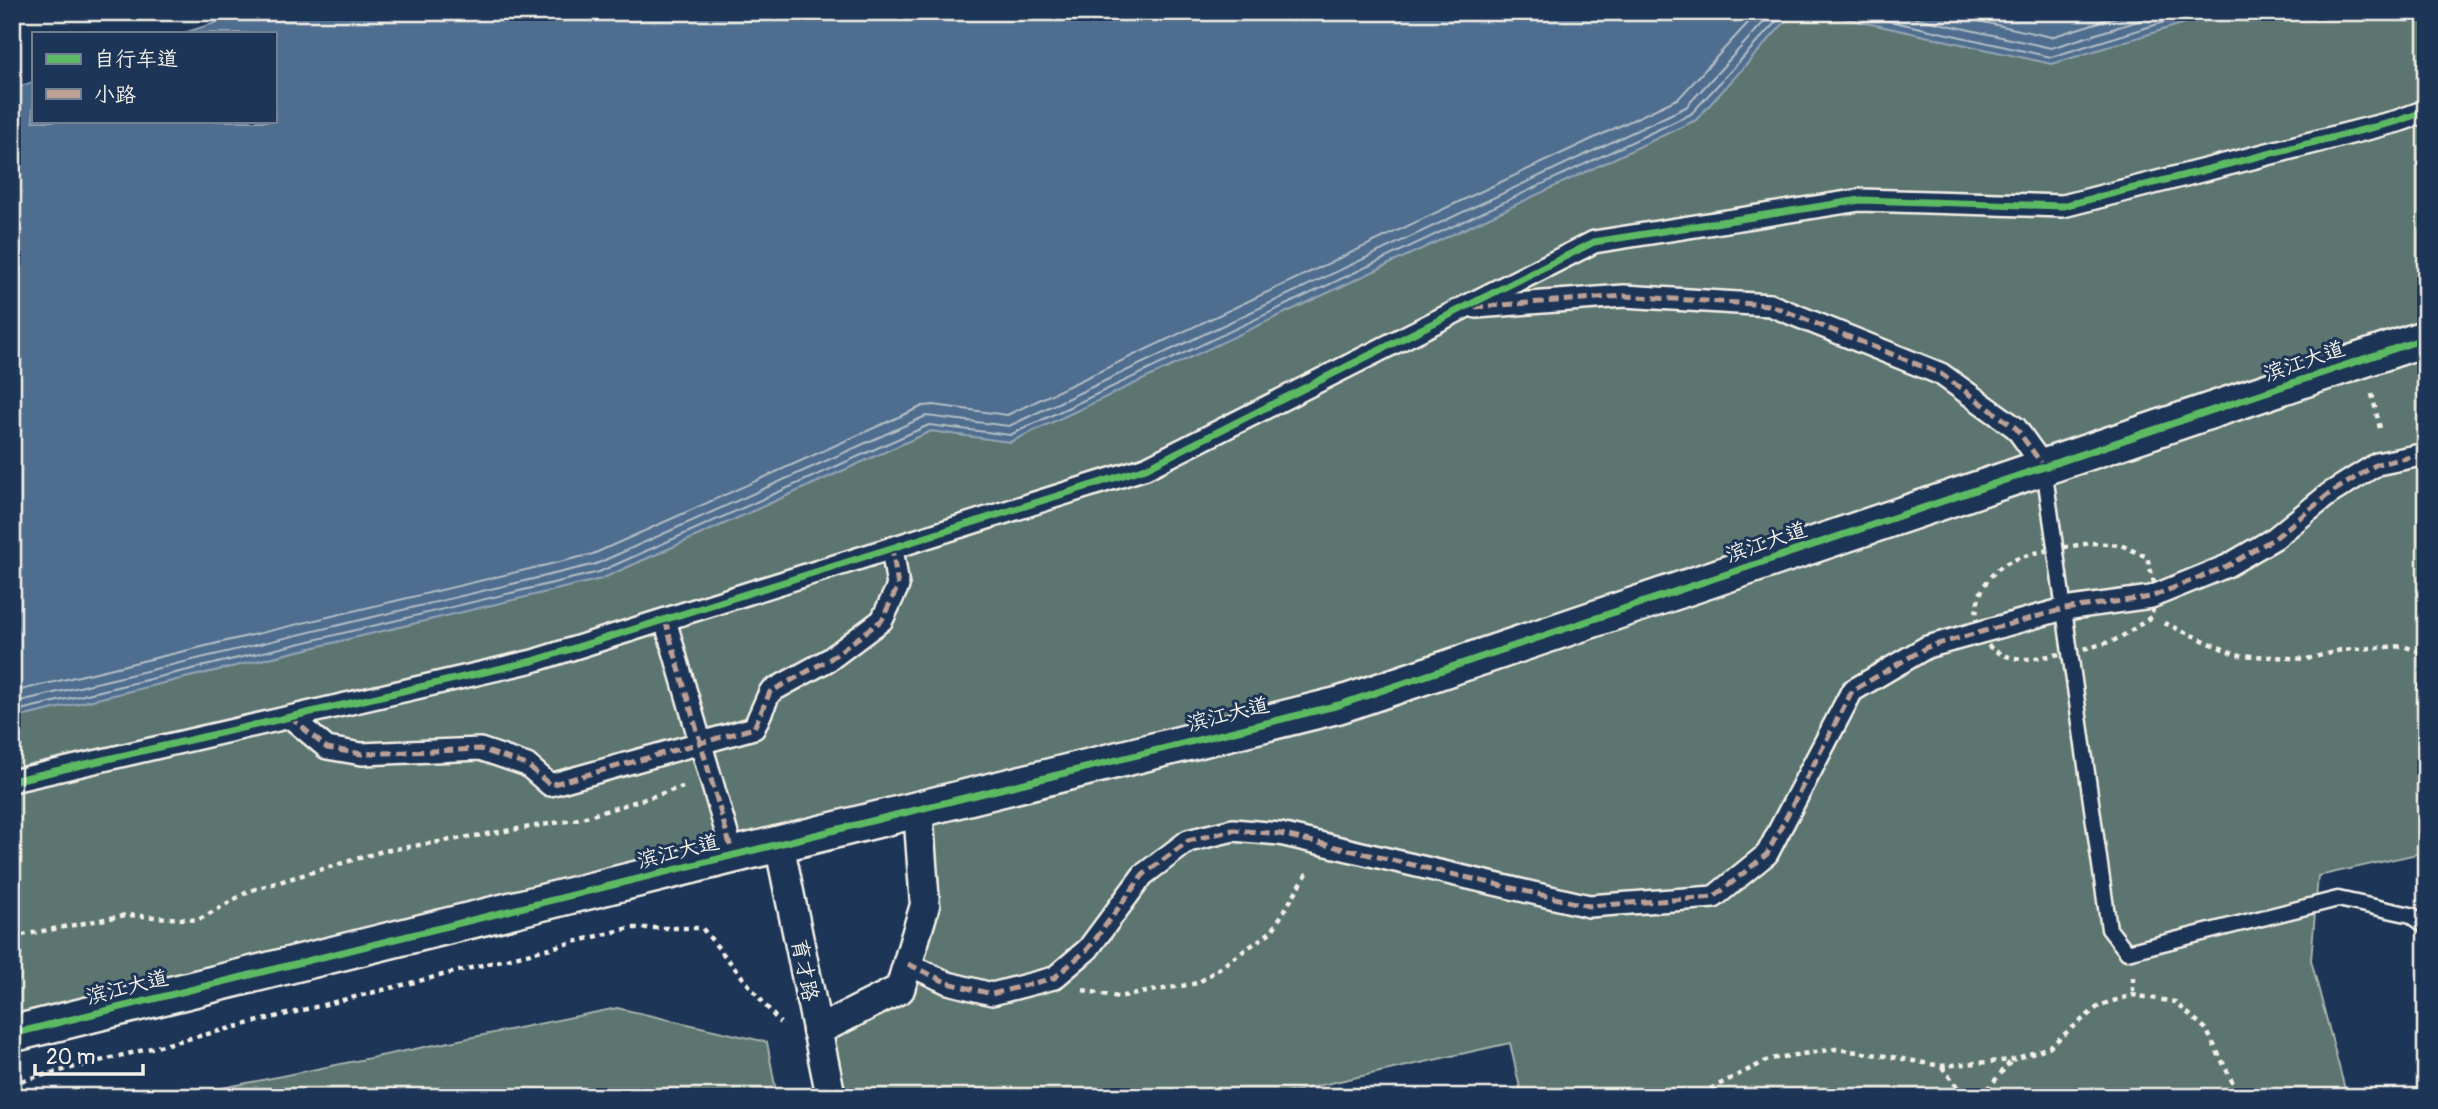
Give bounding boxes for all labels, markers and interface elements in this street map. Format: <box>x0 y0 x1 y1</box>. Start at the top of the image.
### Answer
legend <box>32 32 276 122</box>
text: 自行车道 <box>94 46 178 73</box>
text: 小路 <box>94 82 136 109</box>
street label: 滨江大道 <box>2260 335 2348 388</box>
street label: 滨江大道 <box>1722 516 1810 569</box>
street label: 滨江大道 <box>1184 691 1272 738</box>
street label: 滨江大道 <box>634 828 722 875</box>
street label: 育才路 <box>785 937 824 1004</box>
street label: 滨江大道 <box>83 964 171 1011</box>
scale bar <box>35 1032 144 1076</box>
text: 20 m <box>46 1044 95 1071</box>

